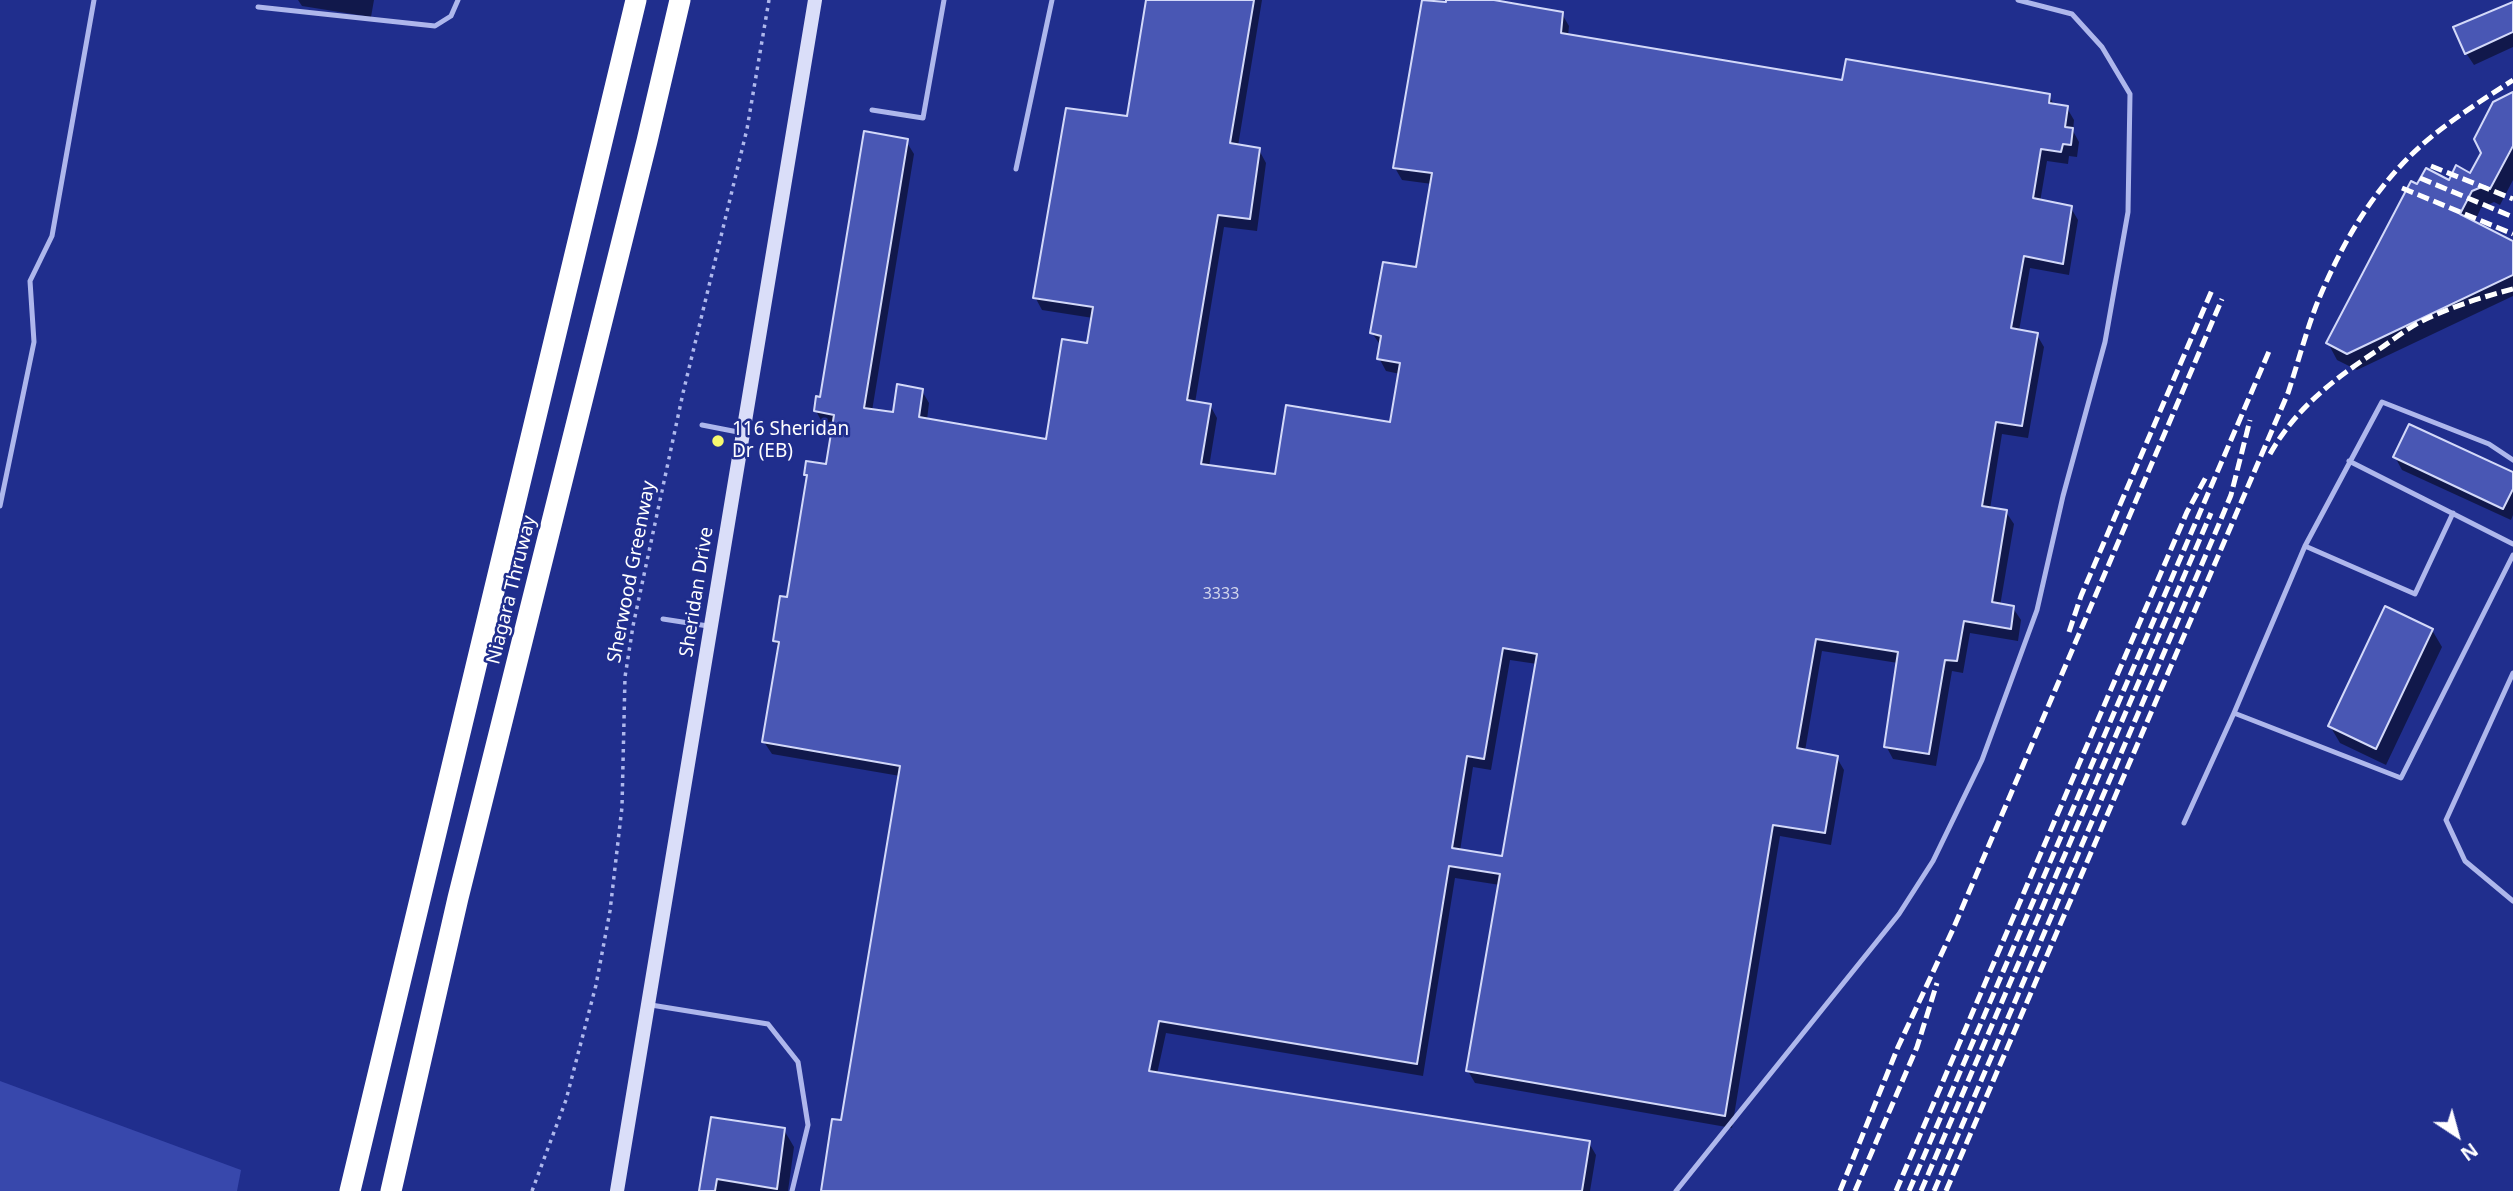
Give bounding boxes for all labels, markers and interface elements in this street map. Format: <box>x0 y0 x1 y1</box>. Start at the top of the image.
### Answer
place label: 116 Sheridan Dr (EB) <box>732 419 849 463</box>
marker: 116 Sheridan Dr (EB) <box>710 433 726 449</box>
street label: Sherwood Greenway <box>603 479 661 665</box>
street label: Niagara Thruway <box>482 513 542 667</box>
street label: Sheridan Drive <box>675 525 719 659</box>
house number: 3333 <box>1203 584 1239 604</box>
north arrow <box>2422 1100 2492 1170</box>
text: N <box>2455 1137 2483 1167</box>

